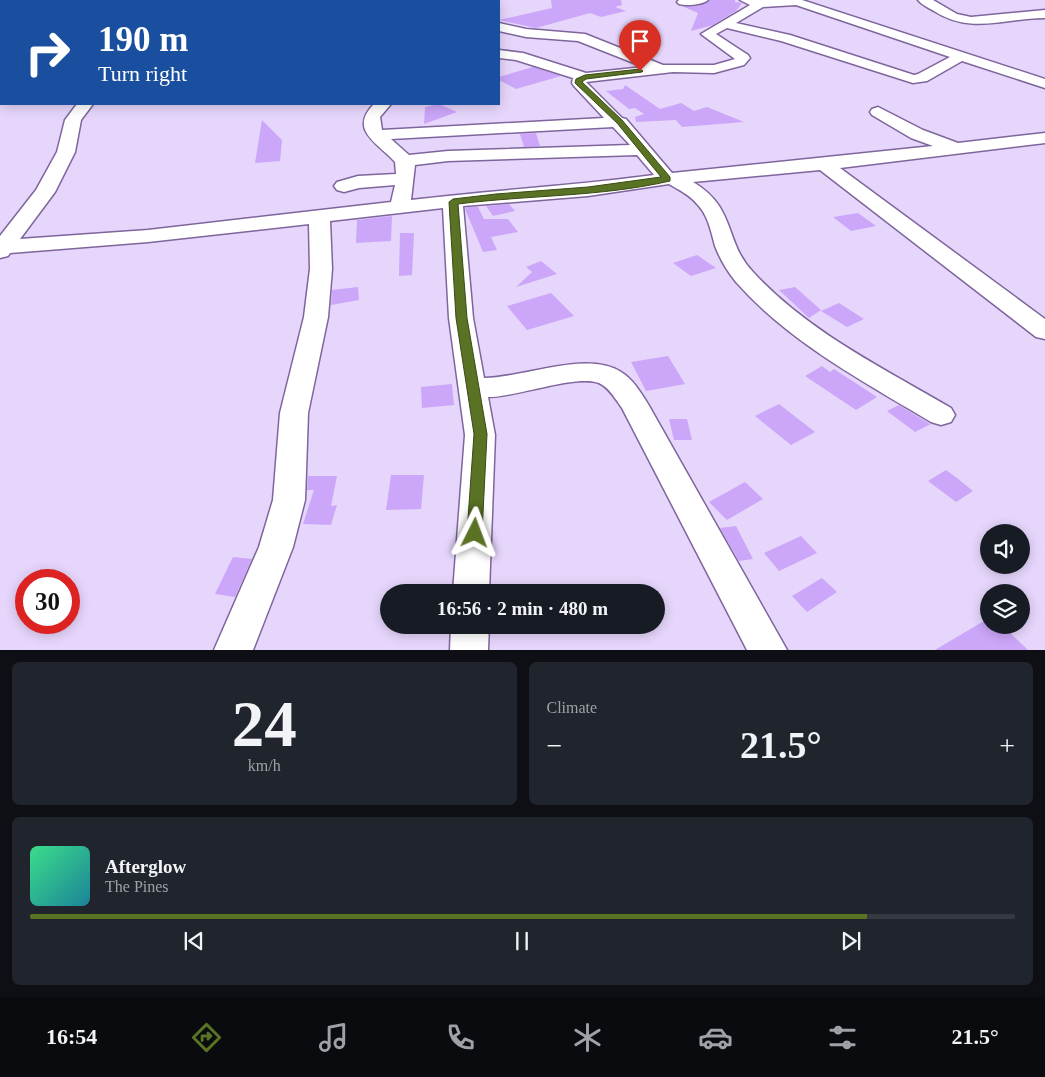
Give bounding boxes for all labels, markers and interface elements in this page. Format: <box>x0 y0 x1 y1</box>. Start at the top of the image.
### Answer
icon: right <box>15 20 80 85</box>
text: 190 m <box>98 20 188 59</box>
pin <box>619 20 661 71</box>
icon: arrive <box>626 27 654 55</box>
text: Turn right <box>98 61 187 86</box>
position arrow <box>448 506 500 558</box>
map controls <box>980 524 1030 634</box>
button: sound <box>980 524 1030 574</box>
speed limit sign: 30 <box>15 569 80 634</box>
button: layers <box>980 584 1030 634</box>
text: 16:56 · 2 min · 480 m <box>437 598 608 619</box>
text: 24 <box>232 688 297 760</box>
text: Climate <box>547 699 597 716</box>
text: 21.5° <box>740 724 822 766</box>
text: − <box>547 730 562 761</box>
text: + <box>999 730 1015 761</box>
text: km/h <box>248 757 281 774</box>
text: Afterglow <box>105 856 186 877</box>
text: The Pines <box>105 878 169 895</box>
icon: previous <box>180 927 208 955</box>
icon: pause <box>508 927 536 955</box>
icon: next <box>837 927 865 955</box>
icon: directions <box>189 1020 224 1055</box>
icon: music <box>316 1020 351 1055</box>
icon: phone <box>443 1020 478 1055</box>
icon: climate <box>570 1020 605 1055</box>
icon: car <box>698 1020 733 1055</box>
icon: filters <box>825 1020 860 1055</box>
text: 16:54 <box>46 1024 97 1049</box>
text: 21.5° <box>952 1024 999 1049</box>

